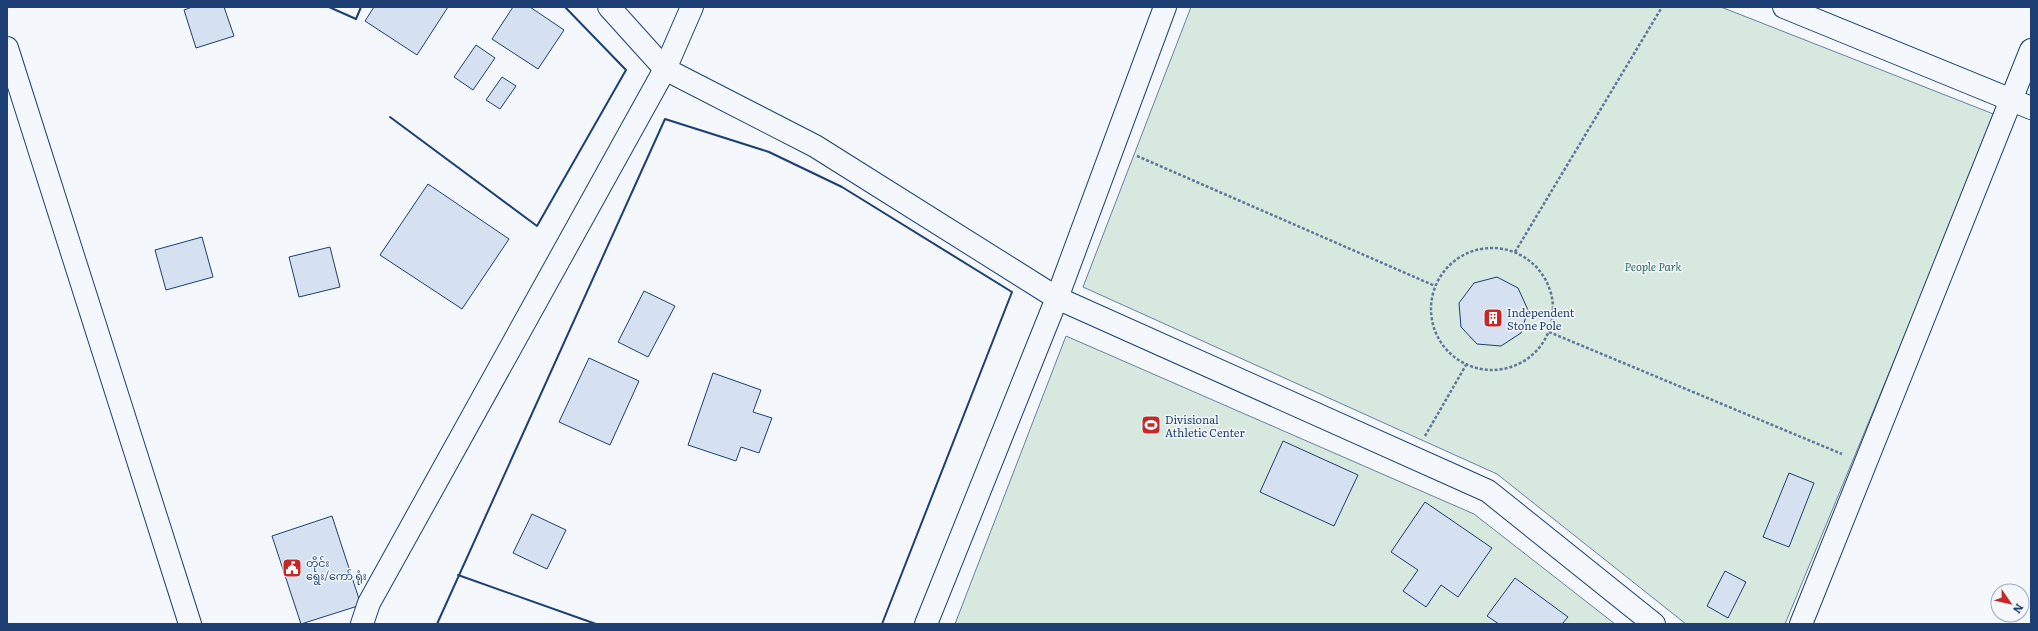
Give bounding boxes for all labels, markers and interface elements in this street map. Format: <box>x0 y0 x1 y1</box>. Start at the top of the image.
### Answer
park label: People Park <box>1624 258 1682 274</box>
place label: Independent Stone Pole <box>1507 304 1575 333</box>
building icon: Independent Stone Pole <box>1482 307 1504 329</box>
place label: Divisional Athletic Center <box>1165 411 1245 440</box>
sports icon: Divisional Athletic Center <box>1140 414 1162 436</box>
place label: တိုင်း ရွေး/ကော် ရုံး <box>306 554 367 585</box>
public building icon: တိုင်း ရွေး/ကော် ရုံး <box>281 557 303 579</box>
north arrow <box>1990 583 2030 623</box>
text: N <box>2010 601 2028 617</box>

